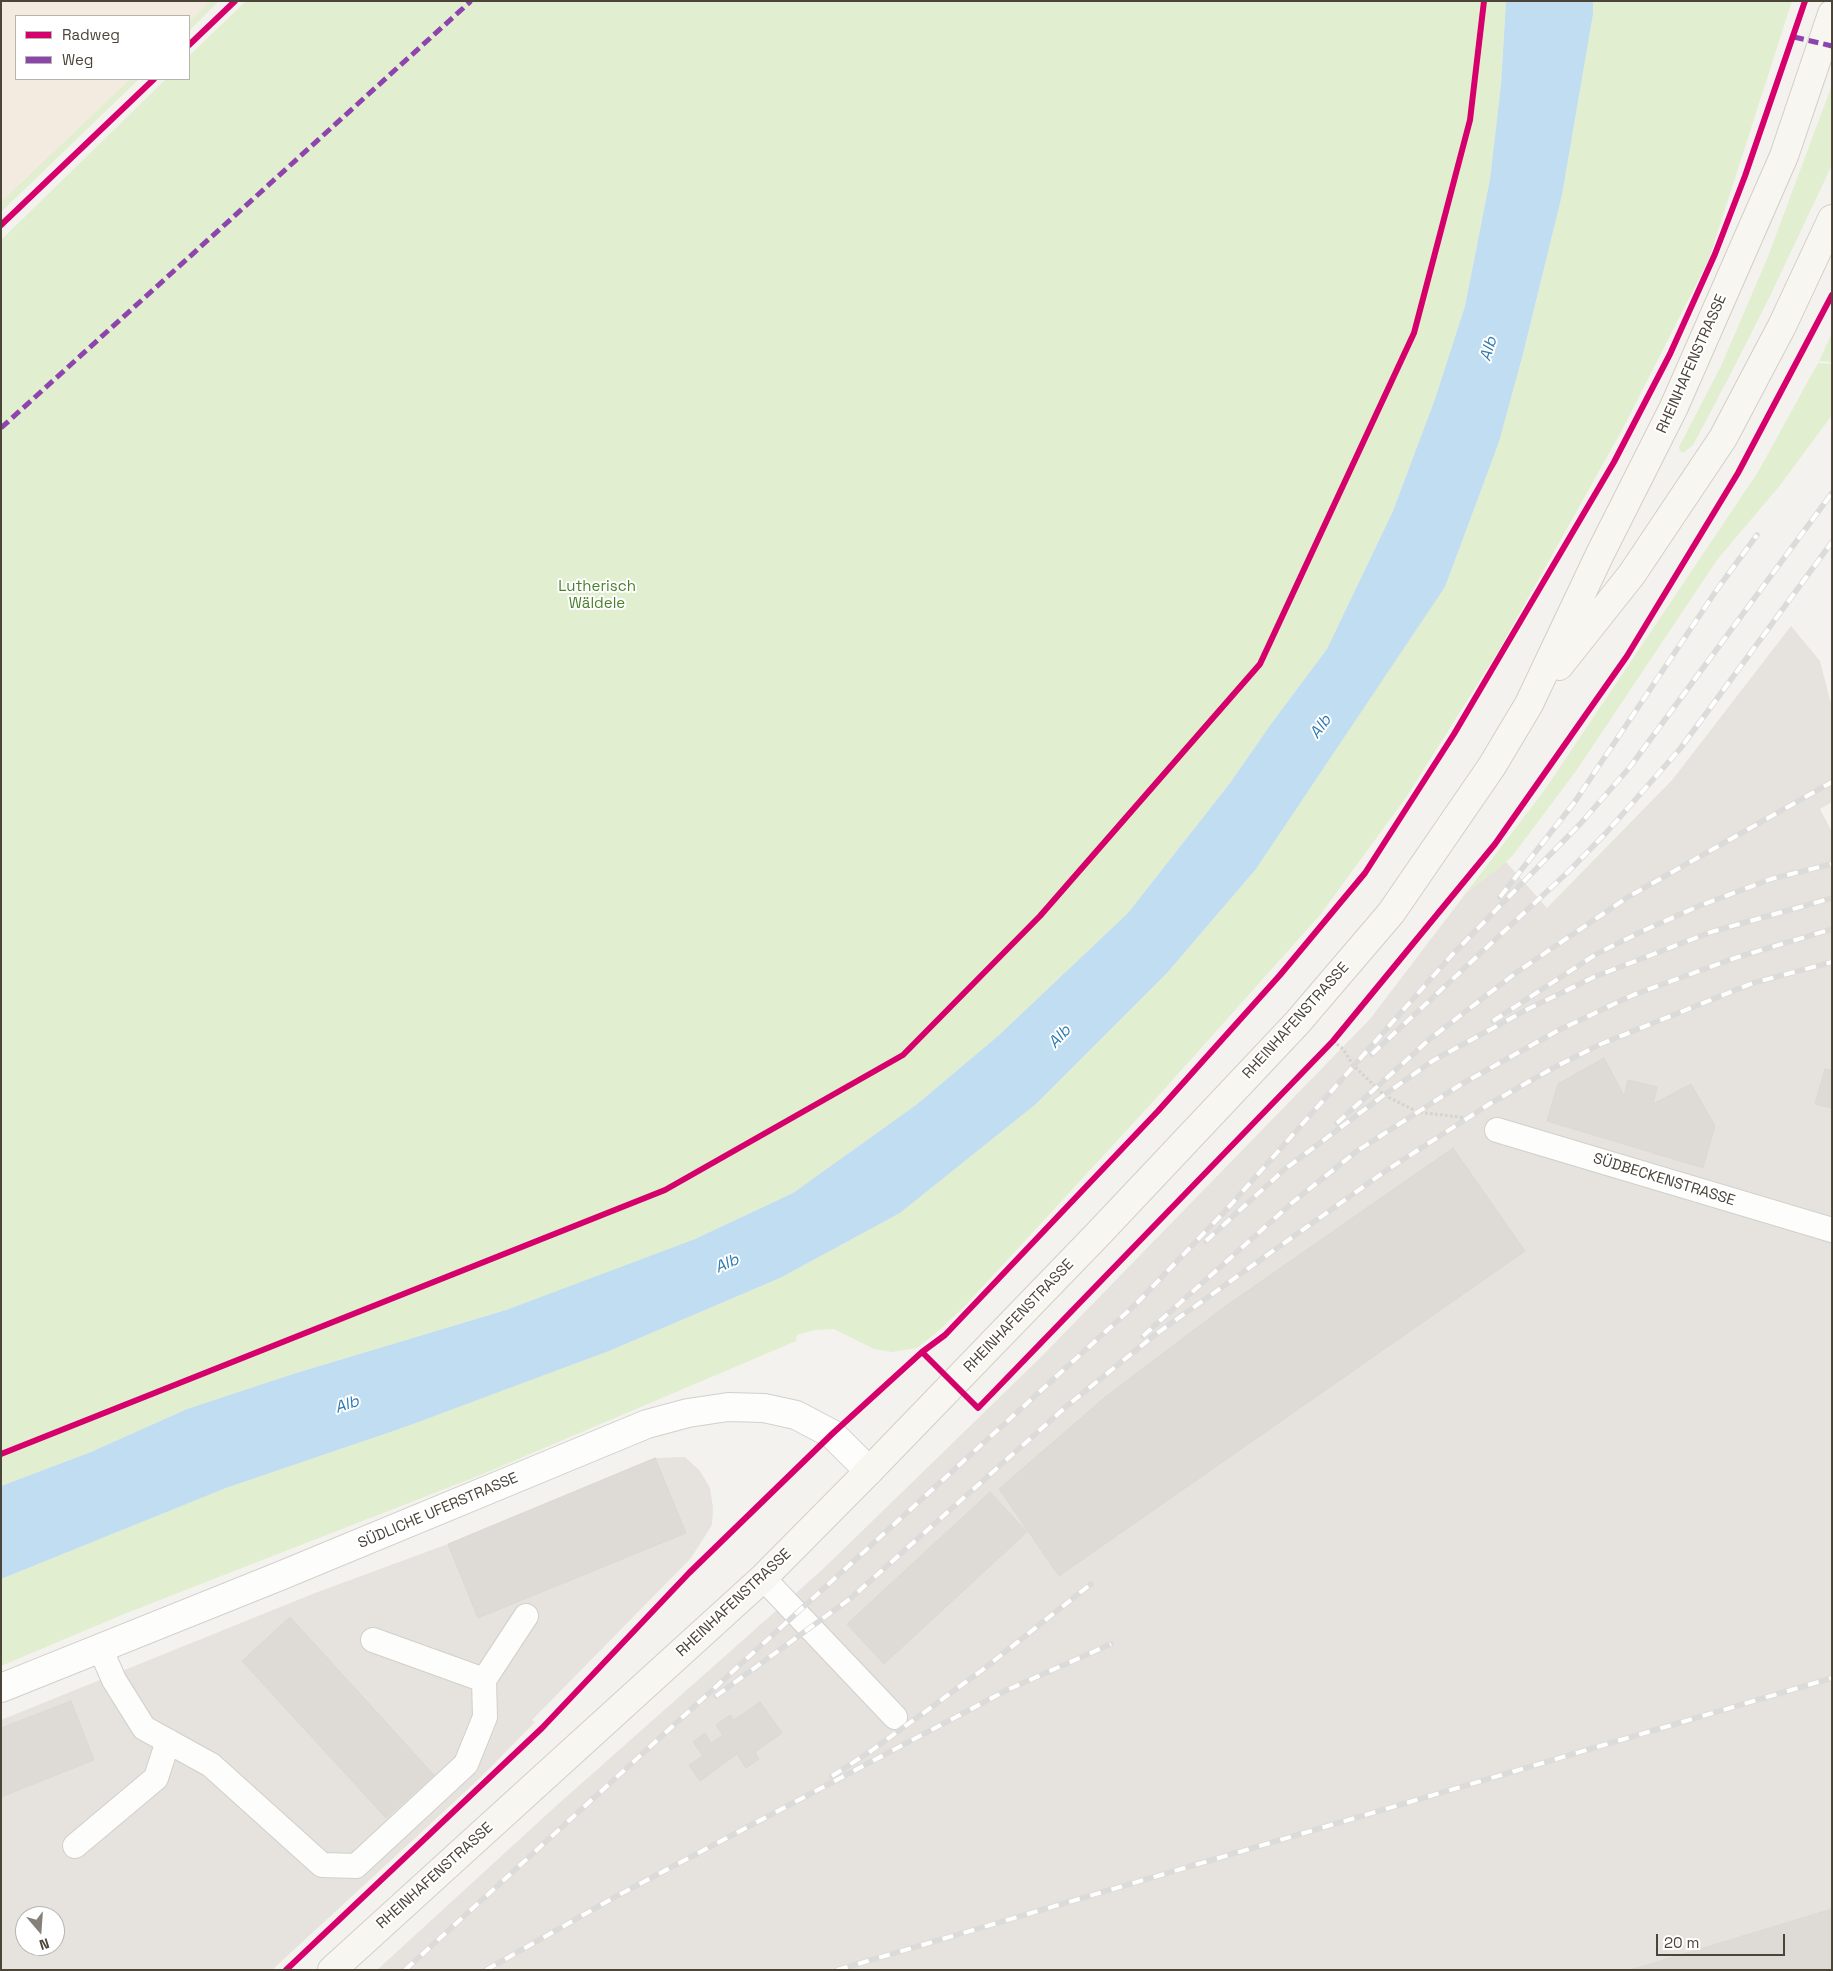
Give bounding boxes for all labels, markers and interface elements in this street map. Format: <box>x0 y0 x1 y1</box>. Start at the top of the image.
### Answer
legend <box>15 15 190 80</box>
text: Radweg <box>62 25 120 44</box>
text: Weg <box>62 50 93 69</box>
street label: RHEINHAFENSTRASSE <box>1653 292 1731 436</box>
water label: Alb <box>1476 335 1502 363</box>
park label: Lutherisch Wäldele <box>558 578 636 613</box>
water label: Alb <box>1306 712 1336 742</box>
street label: RHEINHAFENSTRASSE <box>1239 959 1353 1083</box>
water label: Alb <box>1045 1022 1075 1052</box>
street label: SÜDBECKENSTRASSE <box>1591 1150 1737 1210</box>
water label: Alb <box>712 1250 742 1278</box>
street label: RHEINHAFENSTRASSE <box>960 1256 1078 1376</box>
water label: Alb <box>332 1392 362 1418</box>
street label: SÜDLICHE UFERSTRASSE <box>355 1469 521 1553</box>
street label: RHEINHAFENSTRASSE <box>673 1545 795 1661</box>
street label: RHEINHAFENSTRASSE <box>373 1819 497 1933</box>
north arrow <box>15 1906 65 1956</box>
scale bar <box>1658 1924 1787 1956</box>
text: 20 m <box>1664 1933 1699 1952</box>
text: N <box>37 1934 52 1954</box>

